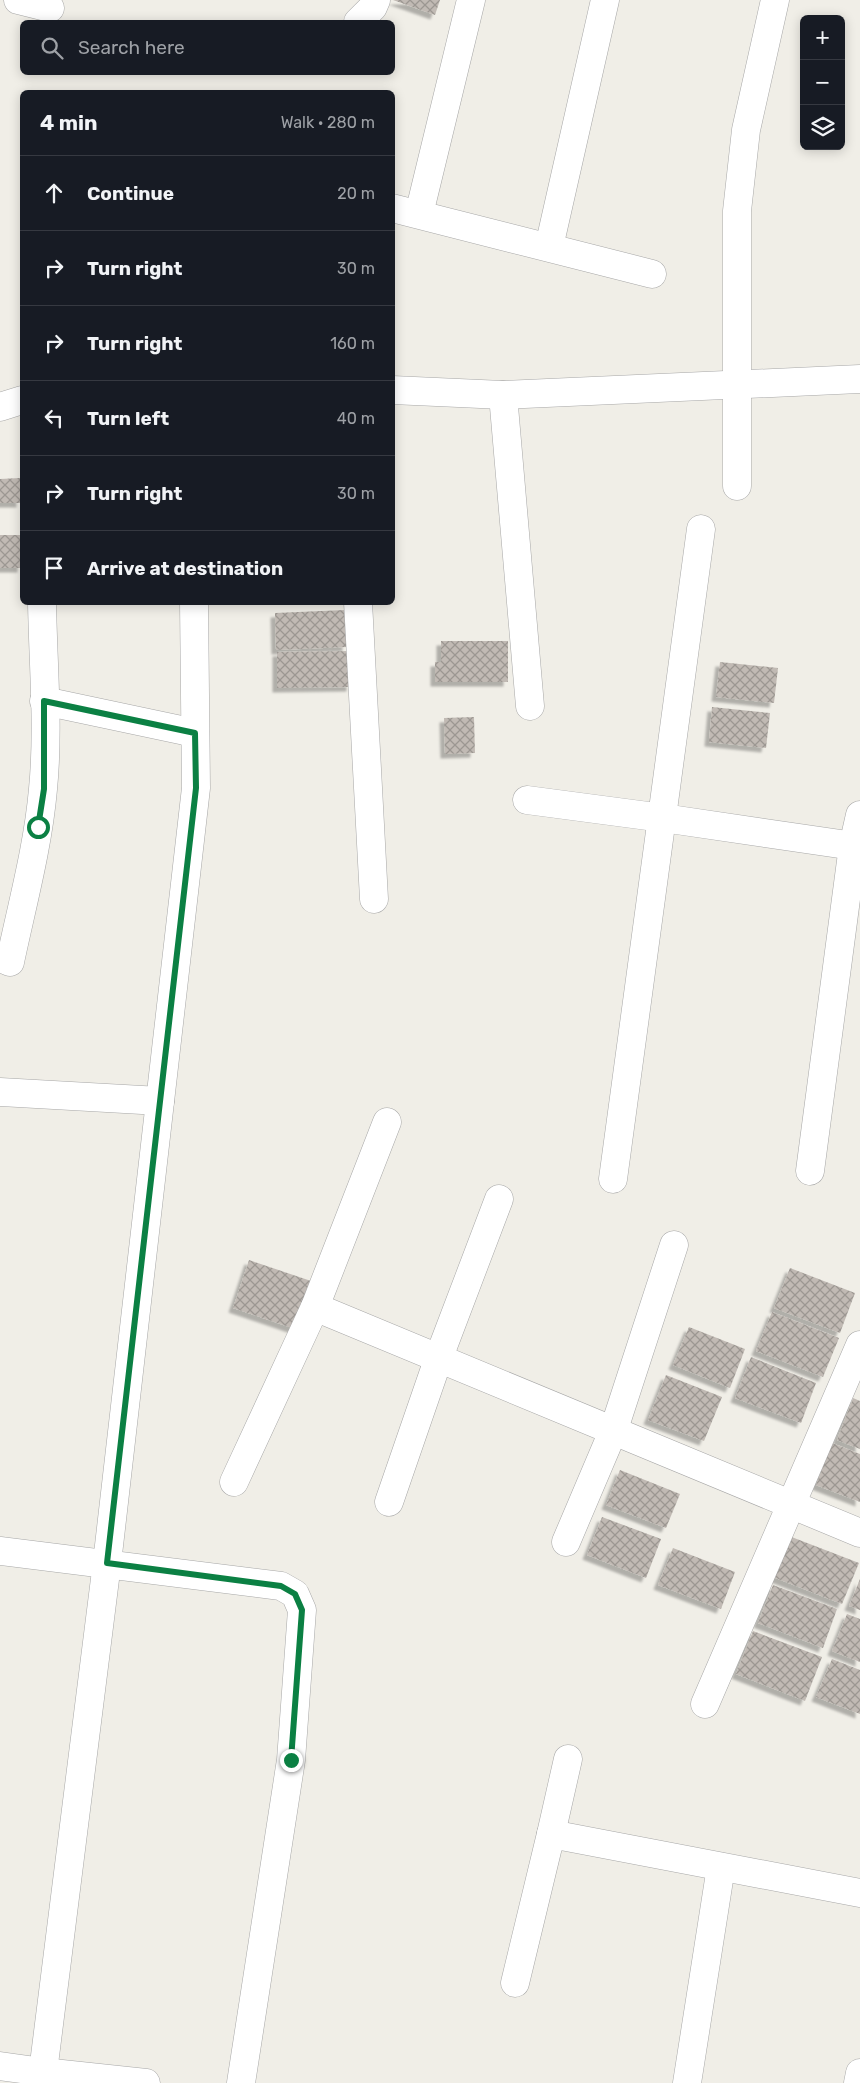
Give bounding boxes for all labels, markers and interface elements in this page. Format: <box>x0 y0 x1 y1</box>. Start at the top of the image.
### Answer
map controls <box>800 15 845 150</box>
button: + <box>800 15 845 60</box>
search box <box>20 20 395 75</box>
icon: search <box>38 34 66 62</box>
text: Search here <box>78 36 185 59</box>
button: − <box>800 60 845 105</box>
button: layers <box>800 105 845 150</box>
text: 4 min <box>40 110 98 135</box>
text: Walk · 280 m <box>281 113 375 132</box>
icon: ahead <box>40 179 68 207</box>
text: Continue <box>87 182 174 205</box>
text: 20 m <box>337 184 375 203</box>
icon: right <box>40 254 68 282</box>
text: Turn right <box>87 257 182 280</box>
text: 30 m <box>337 259 375 278</box>
icon: right <box>40 329 68 357</box>
text: Turn right <box>87 332 182 355</box>
text: 160 m <box>330 334 375 353</box>
icon: left <box>40 404 68 432</box>
text: Turn left <box>87 407 169 430</box>
text: 40 m <box>337 409 375 428</box>
icon: right <box>40 479 68 507</box>
text: Turn right <box>87 482 182 505</box>
text: 30 m <box>337 484 375 503</box>
icon: arrive <box>40 554 68 582</box>
text: Arrive at destination <box>87 557 283 580</box>
route start <box>27 816 50 839</box>
route end <box>280 1749 303 1772</box>

